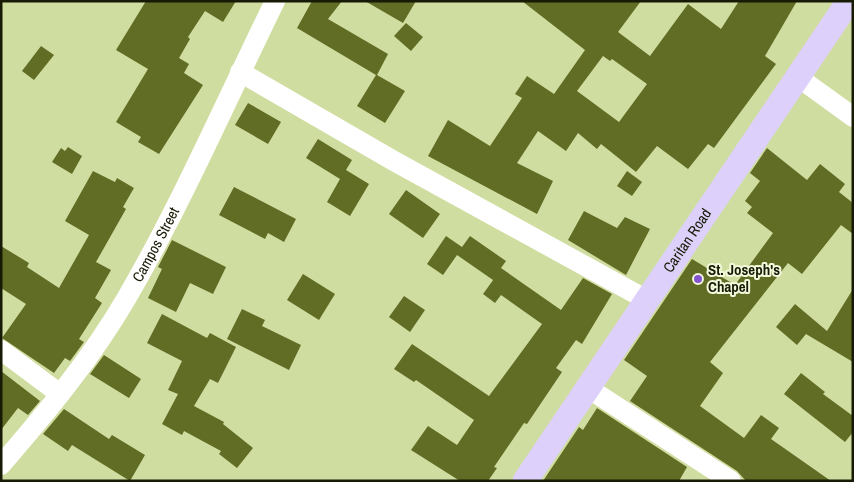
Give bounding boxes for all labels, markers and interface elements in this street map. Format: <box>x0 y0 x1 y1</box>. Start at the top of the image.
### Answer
street label: Campos Street <box>127 203 184 286</box>
street label: Caritan Road <box>658 204 716 277</box>
place label: St. Joseph's Chapel <box>708 259 780 297</box>
marker: St. Joseph's Chapel <box>692 273 704 285</box>

